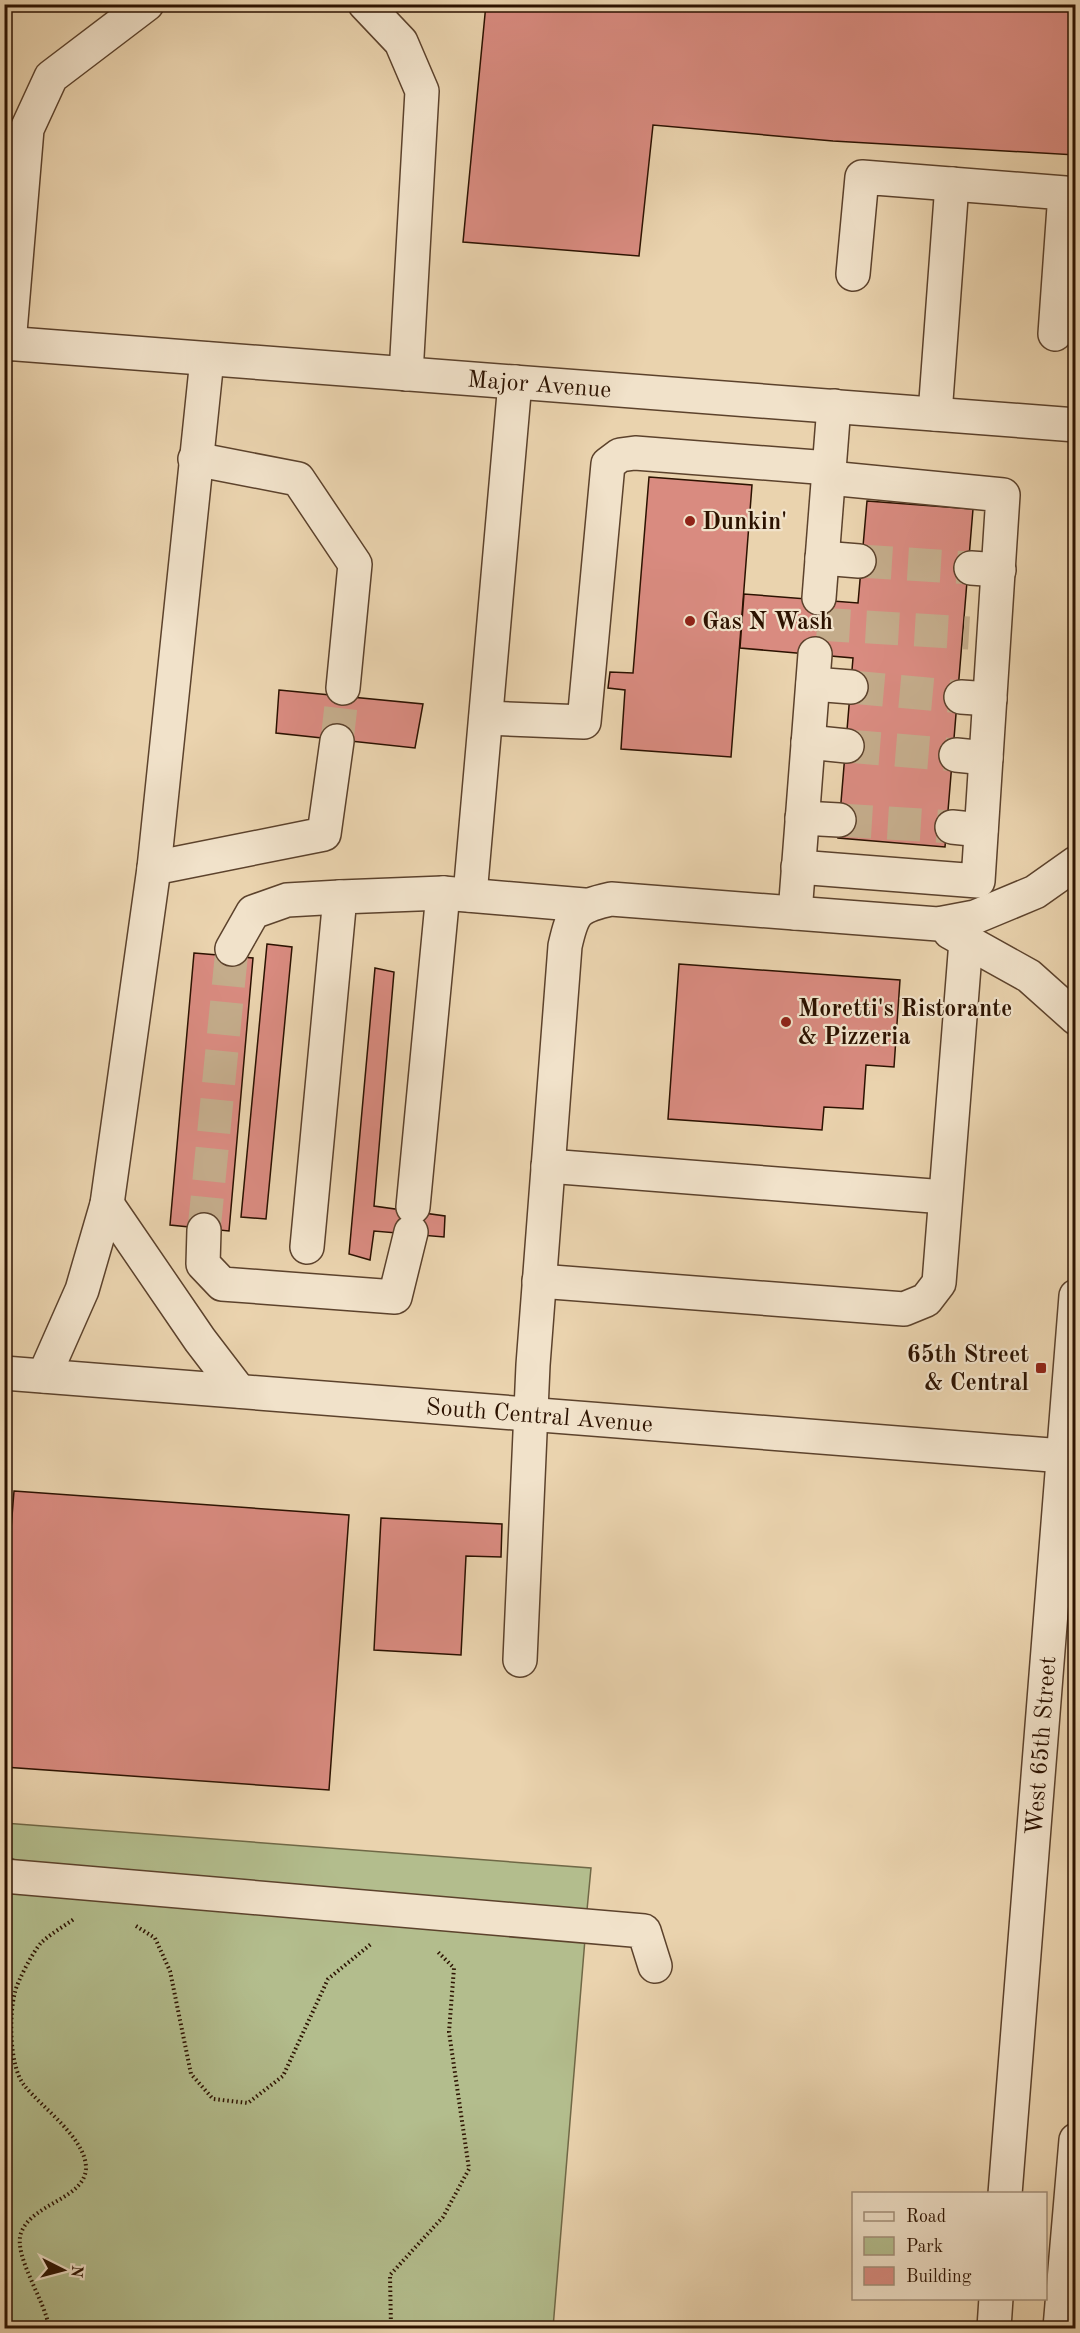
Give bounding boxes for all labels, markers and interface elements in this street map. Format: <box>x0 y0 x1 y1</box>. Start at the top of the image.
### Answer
street label: Major Avenue <box>466 368 612 403</box>
place label: Dunkin' <box>702 511 787 535</box>
marker: Dunkin' <box>683 514 697 528</box>
place label: Gas N Wash <box>702 611 833 635</box>
marker: Gas N Wash <box>683 614 697 628</box>
place label: Moretti's Ristorante & Pizzeria <box>798 998 1012 1050</box>
marker: Moretti's Ristorante & Pizzeria <box>779 1015 793 1029</box>
place label: 65th Street & Central <box>907 1343 1029 1396</box>
marker: 65th Street & Central <box>1034 1361 1048 1375</box>
street label: South Central Avenue <box>425 1396 654 1438</box>
street label: West 65th Street <box>1023 1655 1062 1836</box>
legend <box>852 2192 1047 2300</box>
text: Road <box>906 2208 946 2226</box>
text: Park <box>906 2238 943 2256</box>
north arrow <box>33 2240 93 2300</box>
text: N <box>67 2264 85 2279</box>
text: Building <box>906 2268 972 2286</box>

